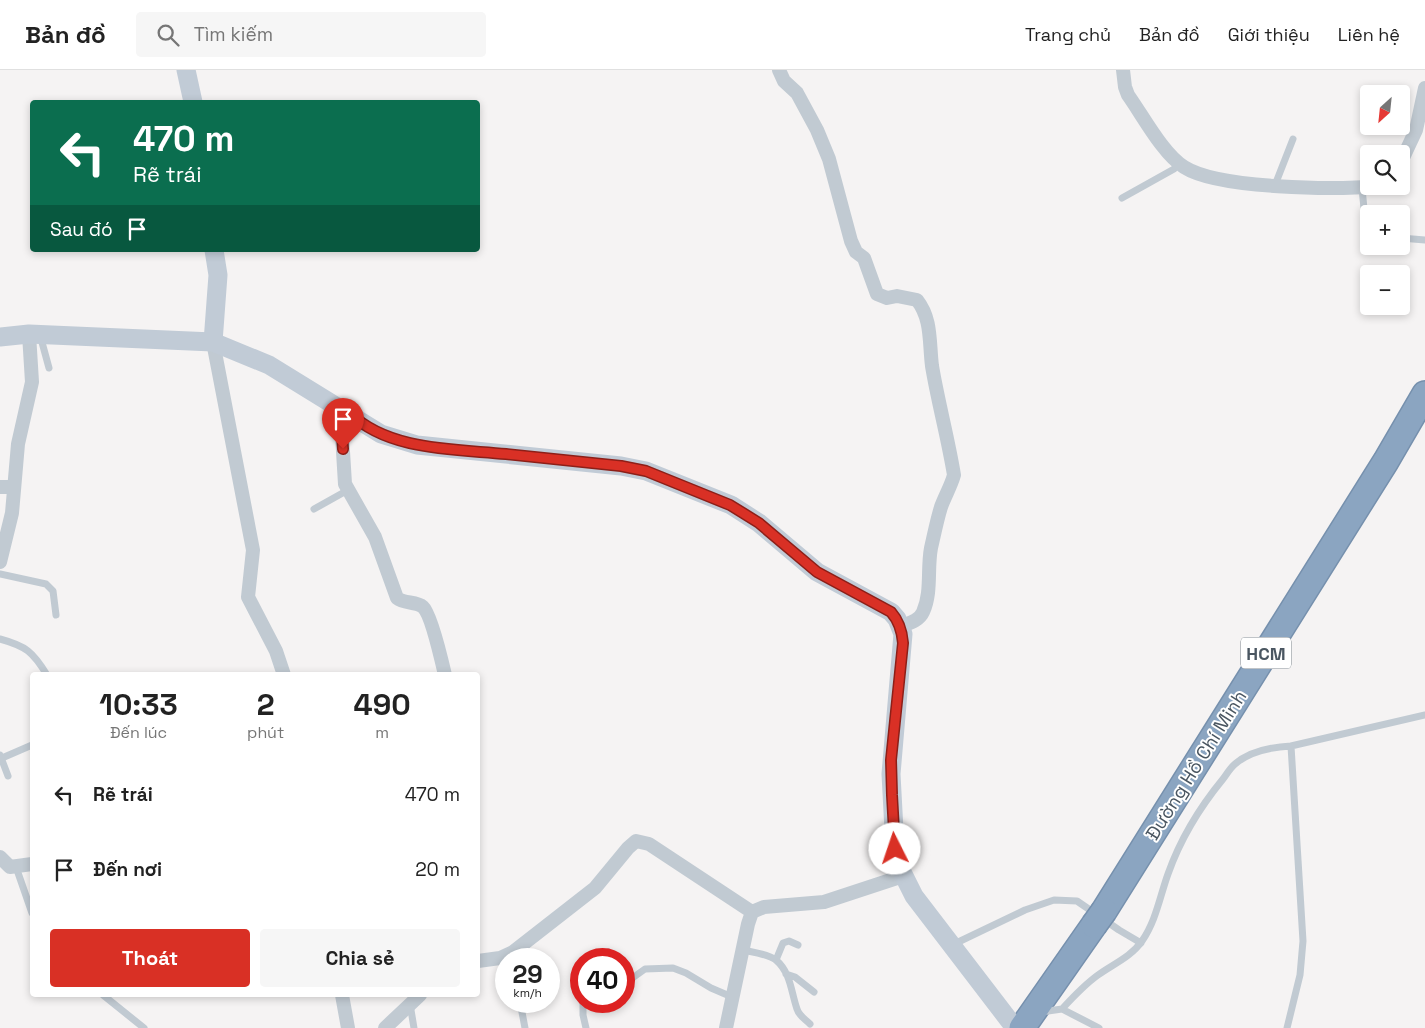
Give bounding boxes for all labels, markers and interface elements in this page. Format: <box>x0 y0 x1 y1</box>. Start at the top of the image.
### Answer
search box <box>136 12 486 57</box>
text: Bản đồ <box>25 19 106 50</box>
icon: search <box>154 21 182 49</box>
text: Tìm kiếm <box>194 22 273 47</box>
text: Trang chủ <box>1025 23 1111 46</box>
text: Bản đồ <box>1139 23 1200 46</box>
text: Giới thiệu <box>1228 23 1310 46</box>
text: Liên hệ <box>1338 23 1400 46</box>
north arrow <box>1360 85 1410 135</box>
map controls <box>1360 85 1410 315</box>
text: 470 m <box>133 117 235 161</box>
icon: left <box>50 120 115 185</box>
button: search <box>1360 145 1410 195</box>
text: Rẽ trái <box>133 160 202 188</box>
button: + <box>1360 205 1410 255</box>
icon: arrive <box>123 215 151 243</box>
text: Sau đó <box>50 217 113 242</box>
button: − <box>1360 265 1410 315</box>
pin <box>322 398 364 449</box>
icon: arrive <box>329 405 357 433</box>
road number: HCM <box>1241 638 1291 668</box>
text: 10:33 <box>99 685 178 724</box>
text: 2 <box>257 685 275 724</box>
text: 490 <box>354 685 411 724</box>
street label: Đường Hồ Chí Minh <box>1140 685 1252 845</box>
text: Đến lúc <box>110 722 167 743</box>
text: phút <box>247 722 284 743</box>
text: m <box>375 722 389 743</box>
icon: left <box>50 781 78 809</box>
text: Rẽ trái <box>93 782 153 807</box>
text: 470 m <box>405 782 460 807</box>
position arrow <box>868 822 920 874</box>
icon: arrive <box>50 856 78 884</box>
text: Đến nơi <box>93 857 162 882</box>
text: 20 m <box>415 857 460 882</box>
button: Thoát <box>50 929 250 987</box>
button: Chia sẻ <box>260 929 460 987</box>
speed limit sign: 40 <box>570 948 635 1013</box>
text: 29 <box>512 958 543 990</box>
text: km/h <box>513 985 542 1001</box>

